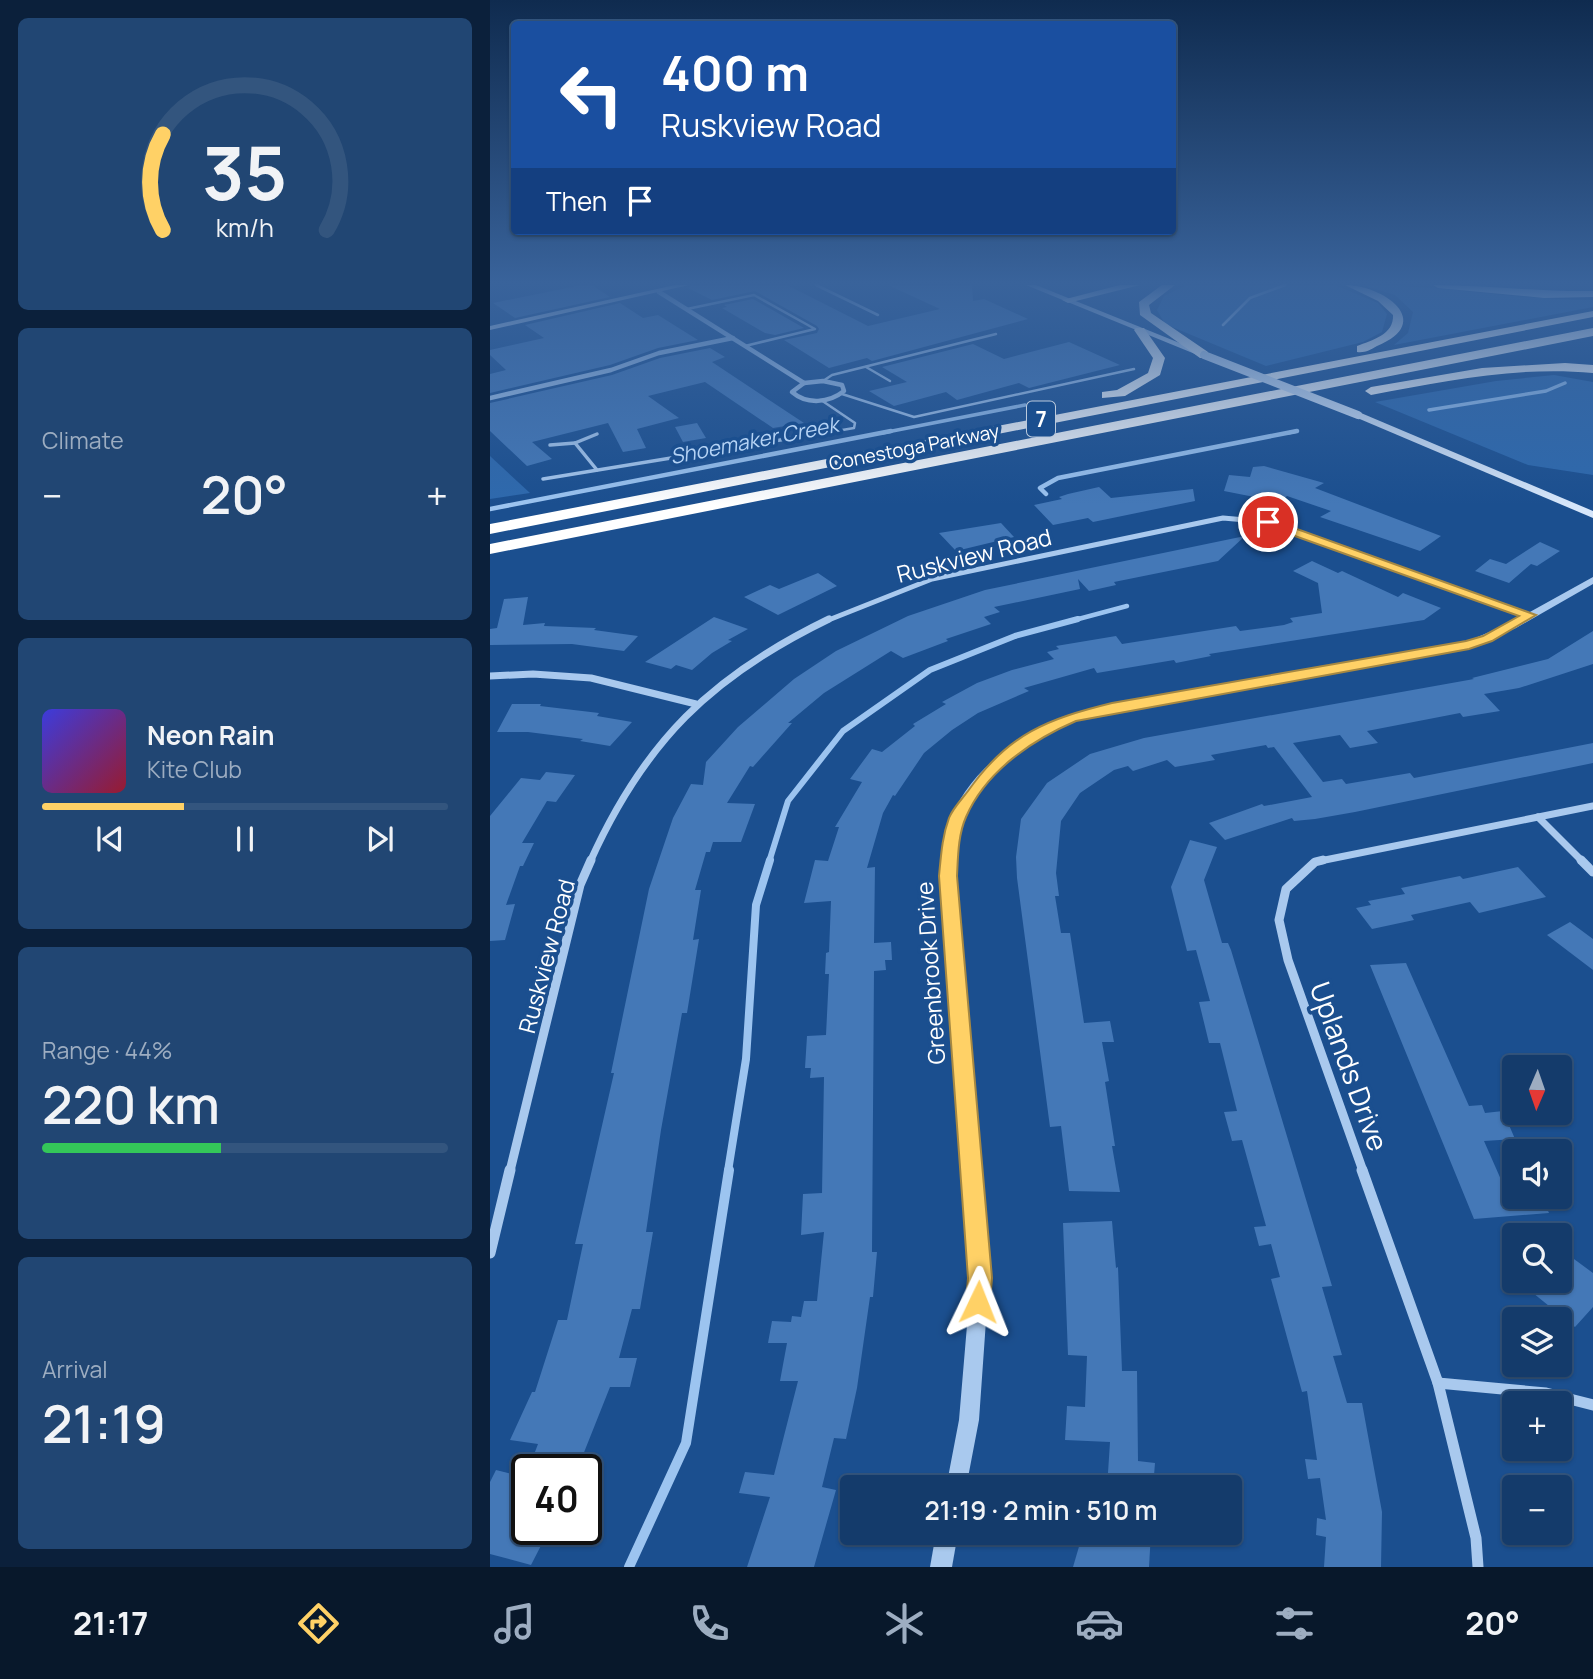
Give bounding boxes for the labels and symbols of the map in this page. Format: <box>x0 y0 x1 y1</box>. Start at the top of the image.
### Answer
road number: 7 <box>1027 402 1055 436</box>
water label: Shoemaker Creek <box>667 409 843 470</box>
street label: Conestoga Parkway <box>827 418 1001 476</box>
pin <box>1238 492 1298 552</box>
street label: Ruskview Road <box>893 520 1055 590</box>
street label: Ruskview Road <box>510 875 582 1037</box>
street label: Greenbrook Drive <box>908 881 952 1065</box>
street label: Uplands Drive <box>1302 976 1398 1156</box>
north arrow <box>1502 1055 1572 1125</box>
position arrow <box>941 1265 1015 1339</box>
speed limit sign: 40 <box>511 1454 602 1545</box>

